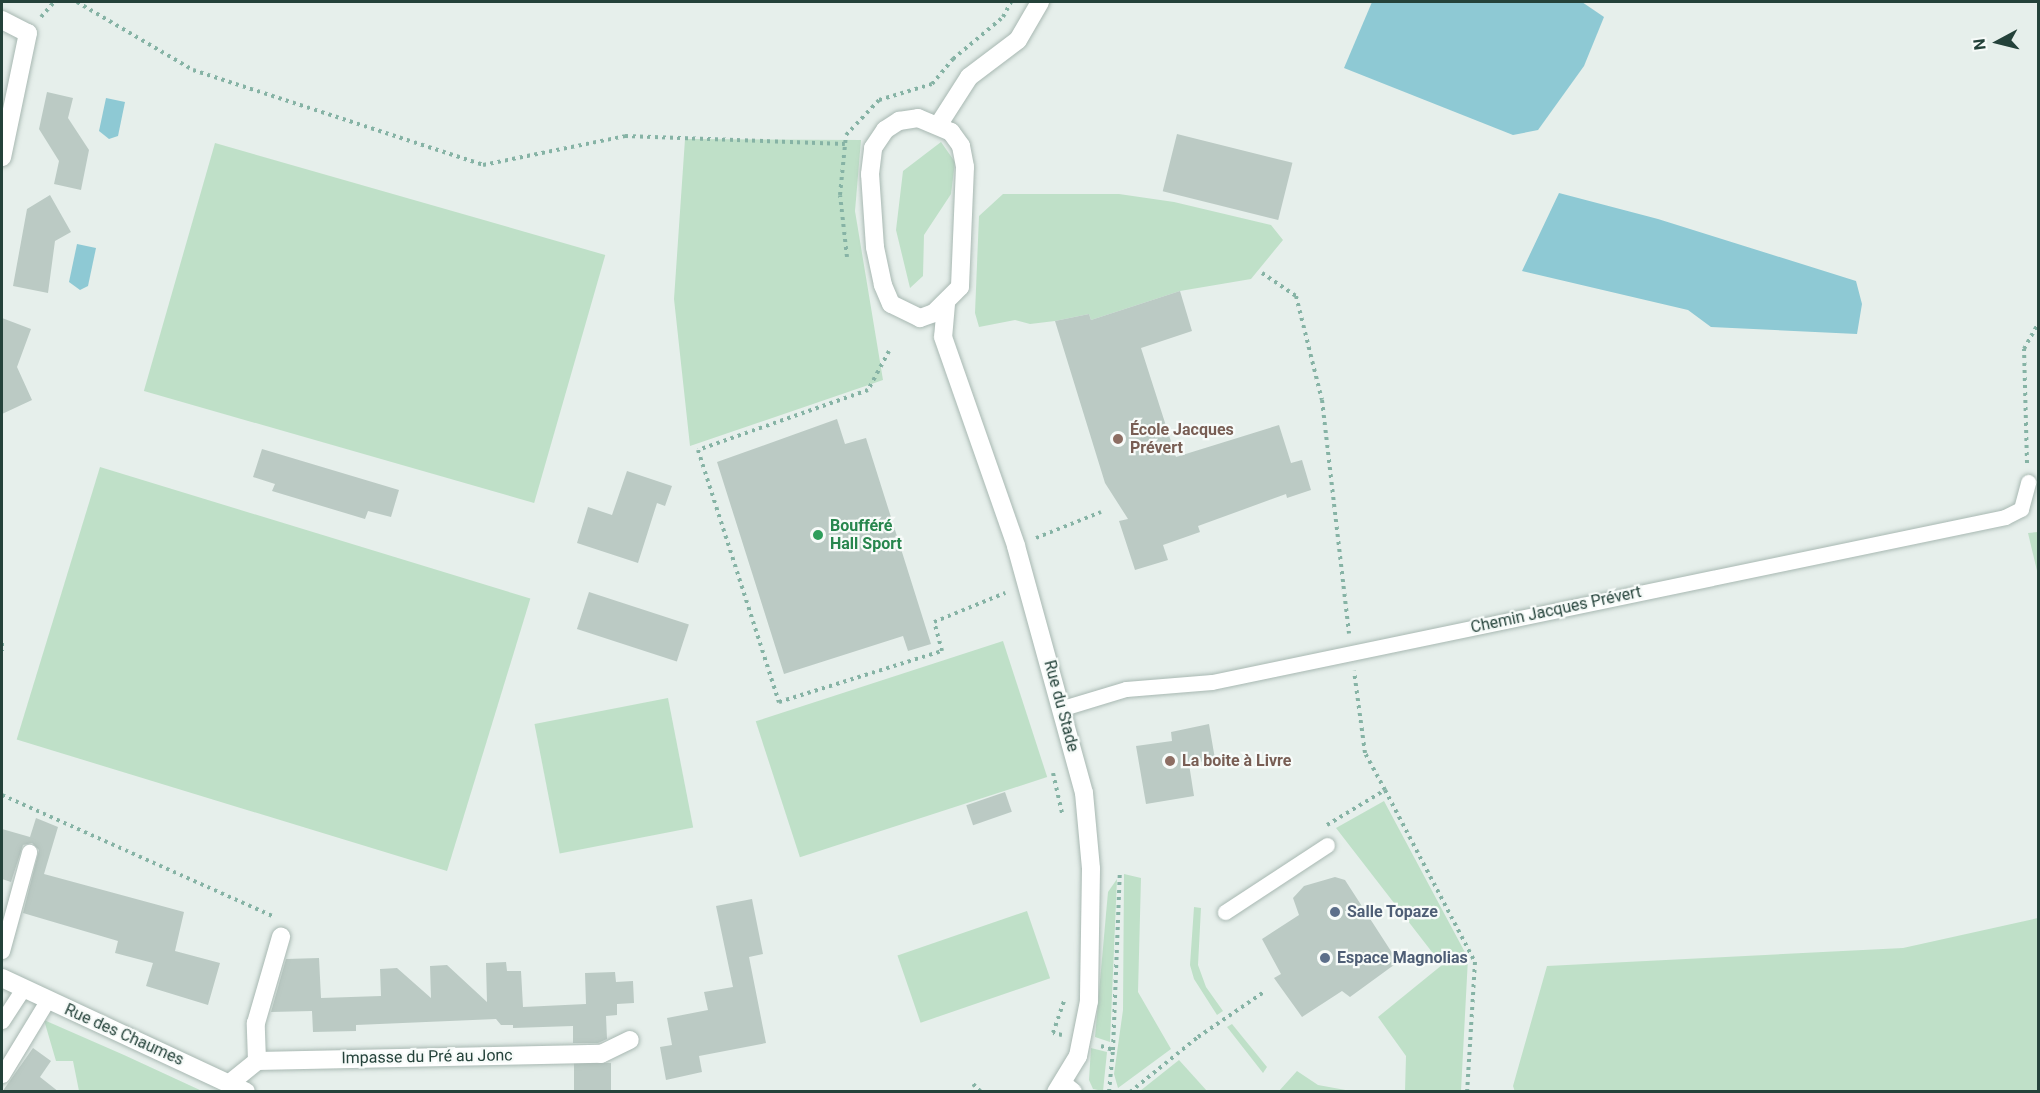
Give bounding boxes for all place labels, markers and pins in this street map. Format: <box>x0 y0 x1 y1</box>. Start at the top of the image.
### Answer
place label: École Jacques Prévert <box>1130 420 1234 458</box>
marker: École Jacques Prévert <box>1111 432 1125 446</box>
place label: Boufféré Hall Sport <box>830 516 902 554</box>
marker: Boufféré Hall Sport <box>811 528 825 542</box>
place label: La boite à Livre <box>1182 751 1291 771</box>
marker: La boite à Livre <box>1163 754 1177 768</box>
place label: Salle Topaze <box>1347 902 1438 922</box>
marker: Salle Topaze <box>1328 905 1342 919</box>
place label: Espace Magnolias <box>1337 948 1468 968</box>
marker: Espace Magnolias <box>1318 951 1332 965</box>

